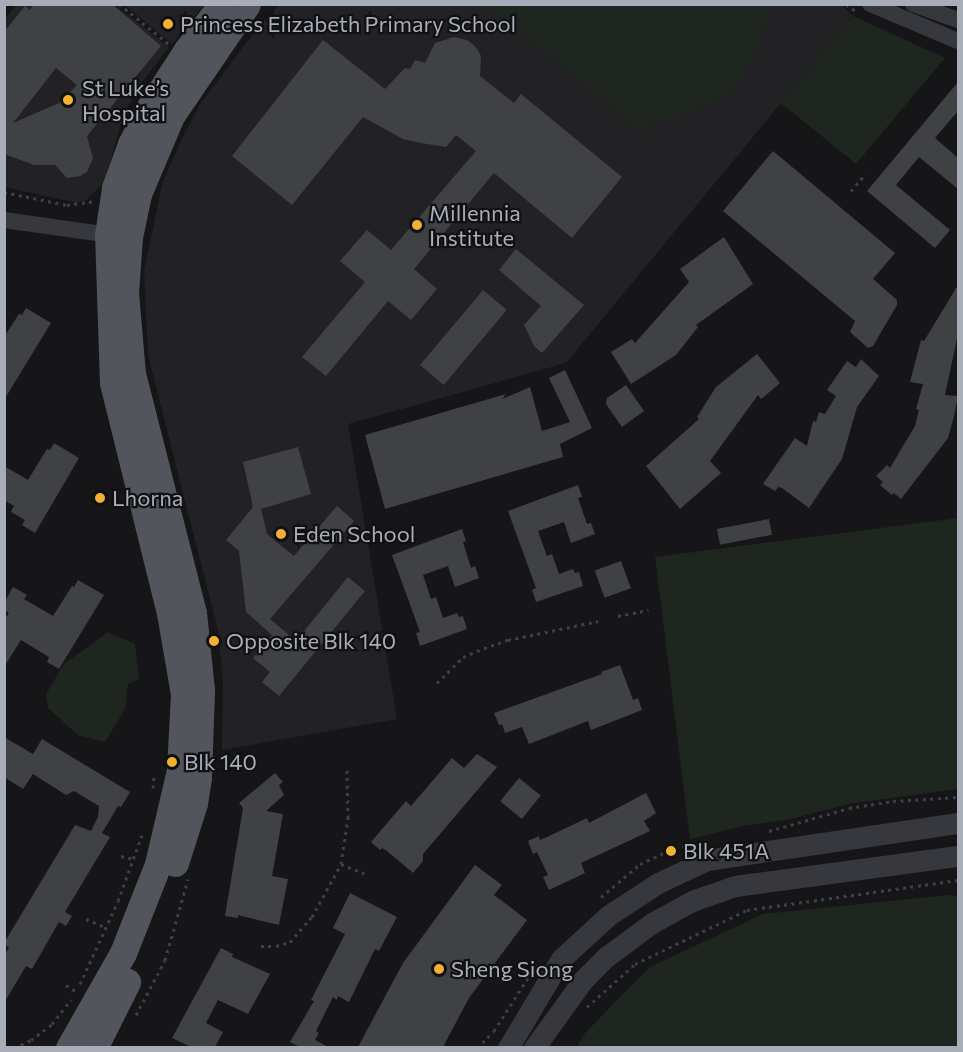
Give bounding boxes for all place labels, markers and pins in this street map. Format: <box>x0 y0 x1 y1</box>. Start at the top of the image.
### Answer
place label: Princess Elizabeth Primary School <box>180 11 516 37</box>
marker: Princess Elizabeth Primary School <box>161 17 175 31</box>
place label: St Luke’s Hospital <box>82 74 169 125</box>
marker: St Luke’s Hospital <box>59 91 77 109</box>
place label: Millennia Institute <box>429 199 521 250</box>
marker: Millennia Institute <box>410 218 424 232</box>
place label: Lhorna <box>112 485 183 511</box>
marker: Lhorna <box>93 491 107 505</box>
place label: Eden School <box>293 521 415 547</box>
marker: Eden School <box>274 527 288 541</box>
place label: Opposite Blk 140 <box>226 628 396 654</box>
marker: Opposite Blk 140 <box>207 634 221 648</box>
place label: Blk 140 <box>184 749 257 775</box>
marker: Blk 140 <box>165 755 179 769</box>
place label: Blk 451A <box>683 838 769 864</box>
marker: Blk 451A <box>664 844 678 858</box>
place label: Sheng Siong <box>451 956 573 982</box>
marker: Sheng Siong <box>432 962 446 976</box>

